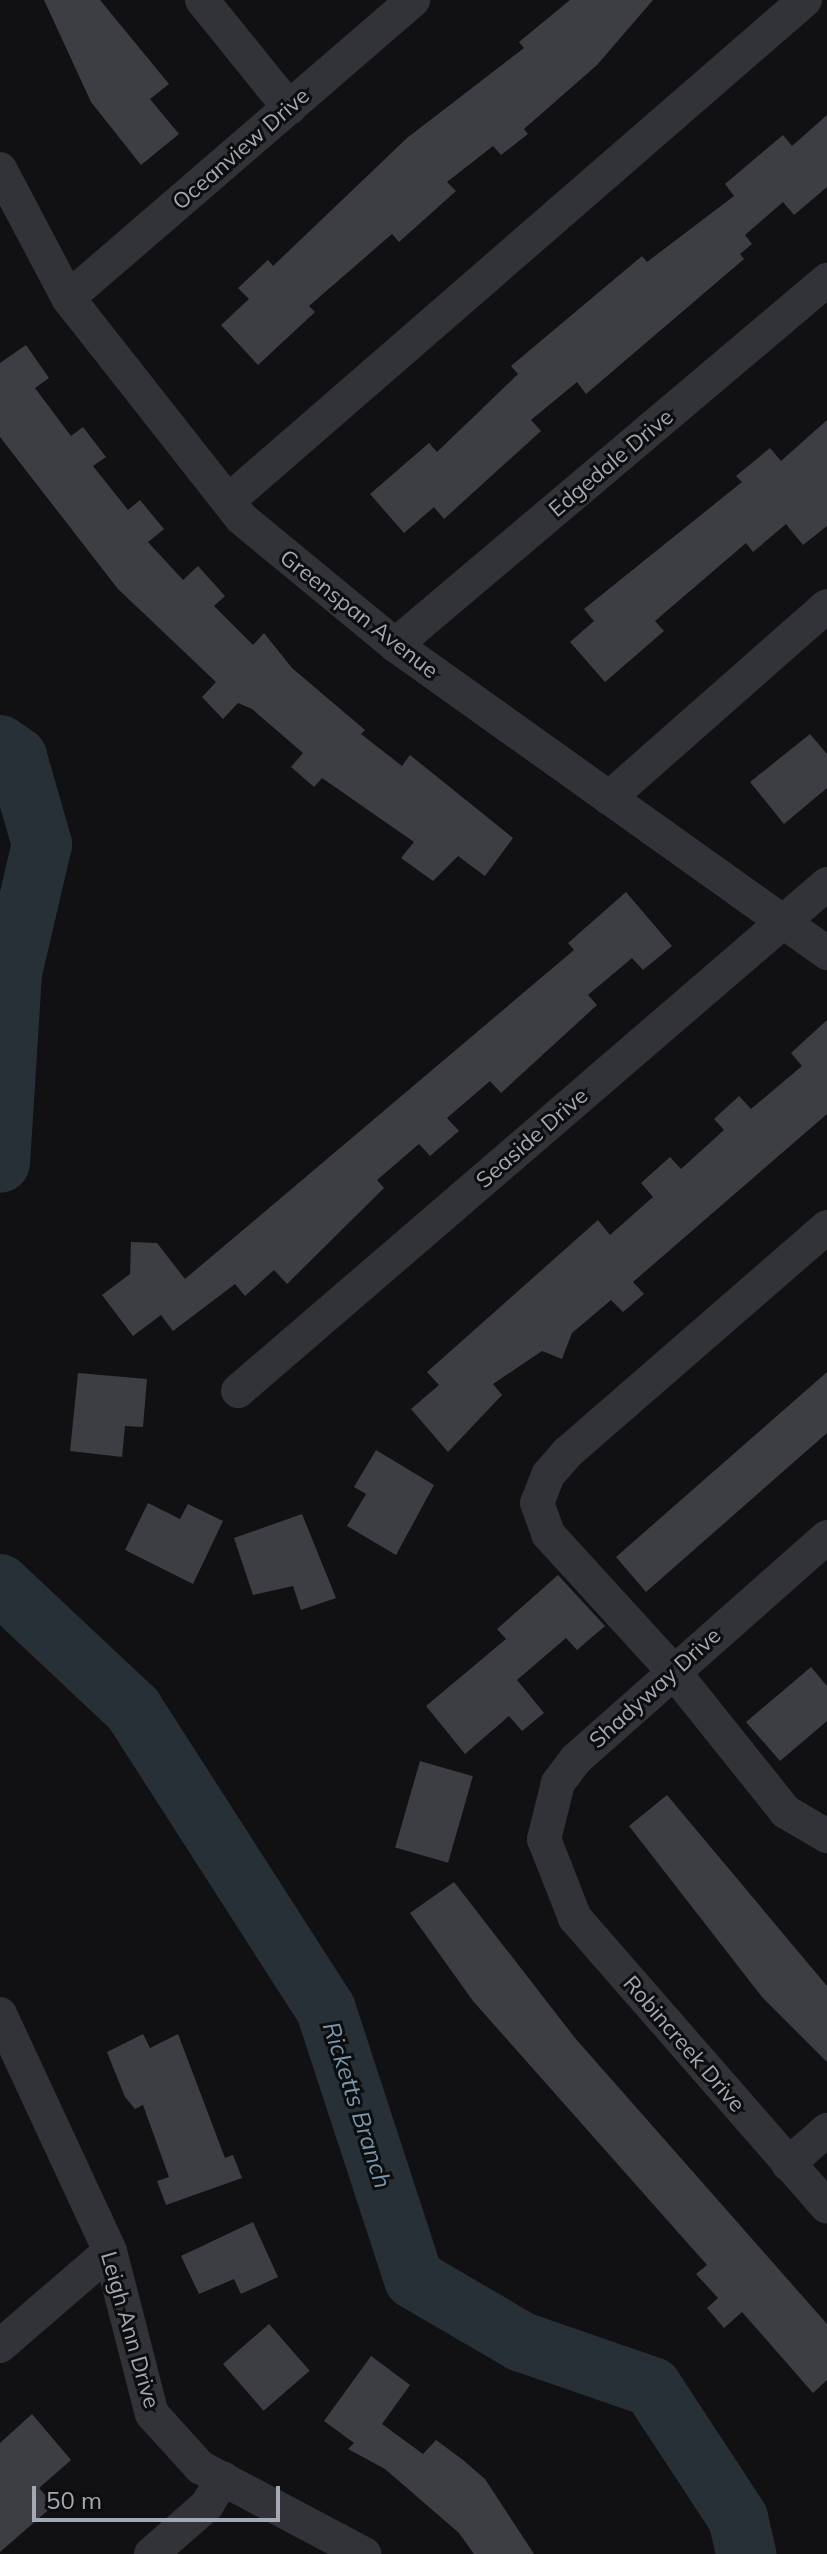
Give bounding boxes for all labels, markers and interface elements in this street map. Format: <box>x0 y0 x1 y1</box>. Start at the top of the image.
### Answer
street label: Oceanview Drive <box>167 83 315 215</box>
street label: Edgedale Drive <box>544 403 678 523</box>
street label: Greenspan Avenue <box>275 544 443 684</box>
street label: Seaside Drive <box>471 1082 593 1194</box>
street label: Shadyway Drive <box>584 1622 726 1754</box>
street label: Robincreek Drive <box>618 1971 750 2117</box>
water label: Ricketts Branch <box>317 2018 397 2192</box>
street label: Leigh Ann Drive <box>95 2249 165 2411</box>
scale bar <box>36 2470 284 2520</box>
text: 50 m <box>46 2485 102 2515</box>

